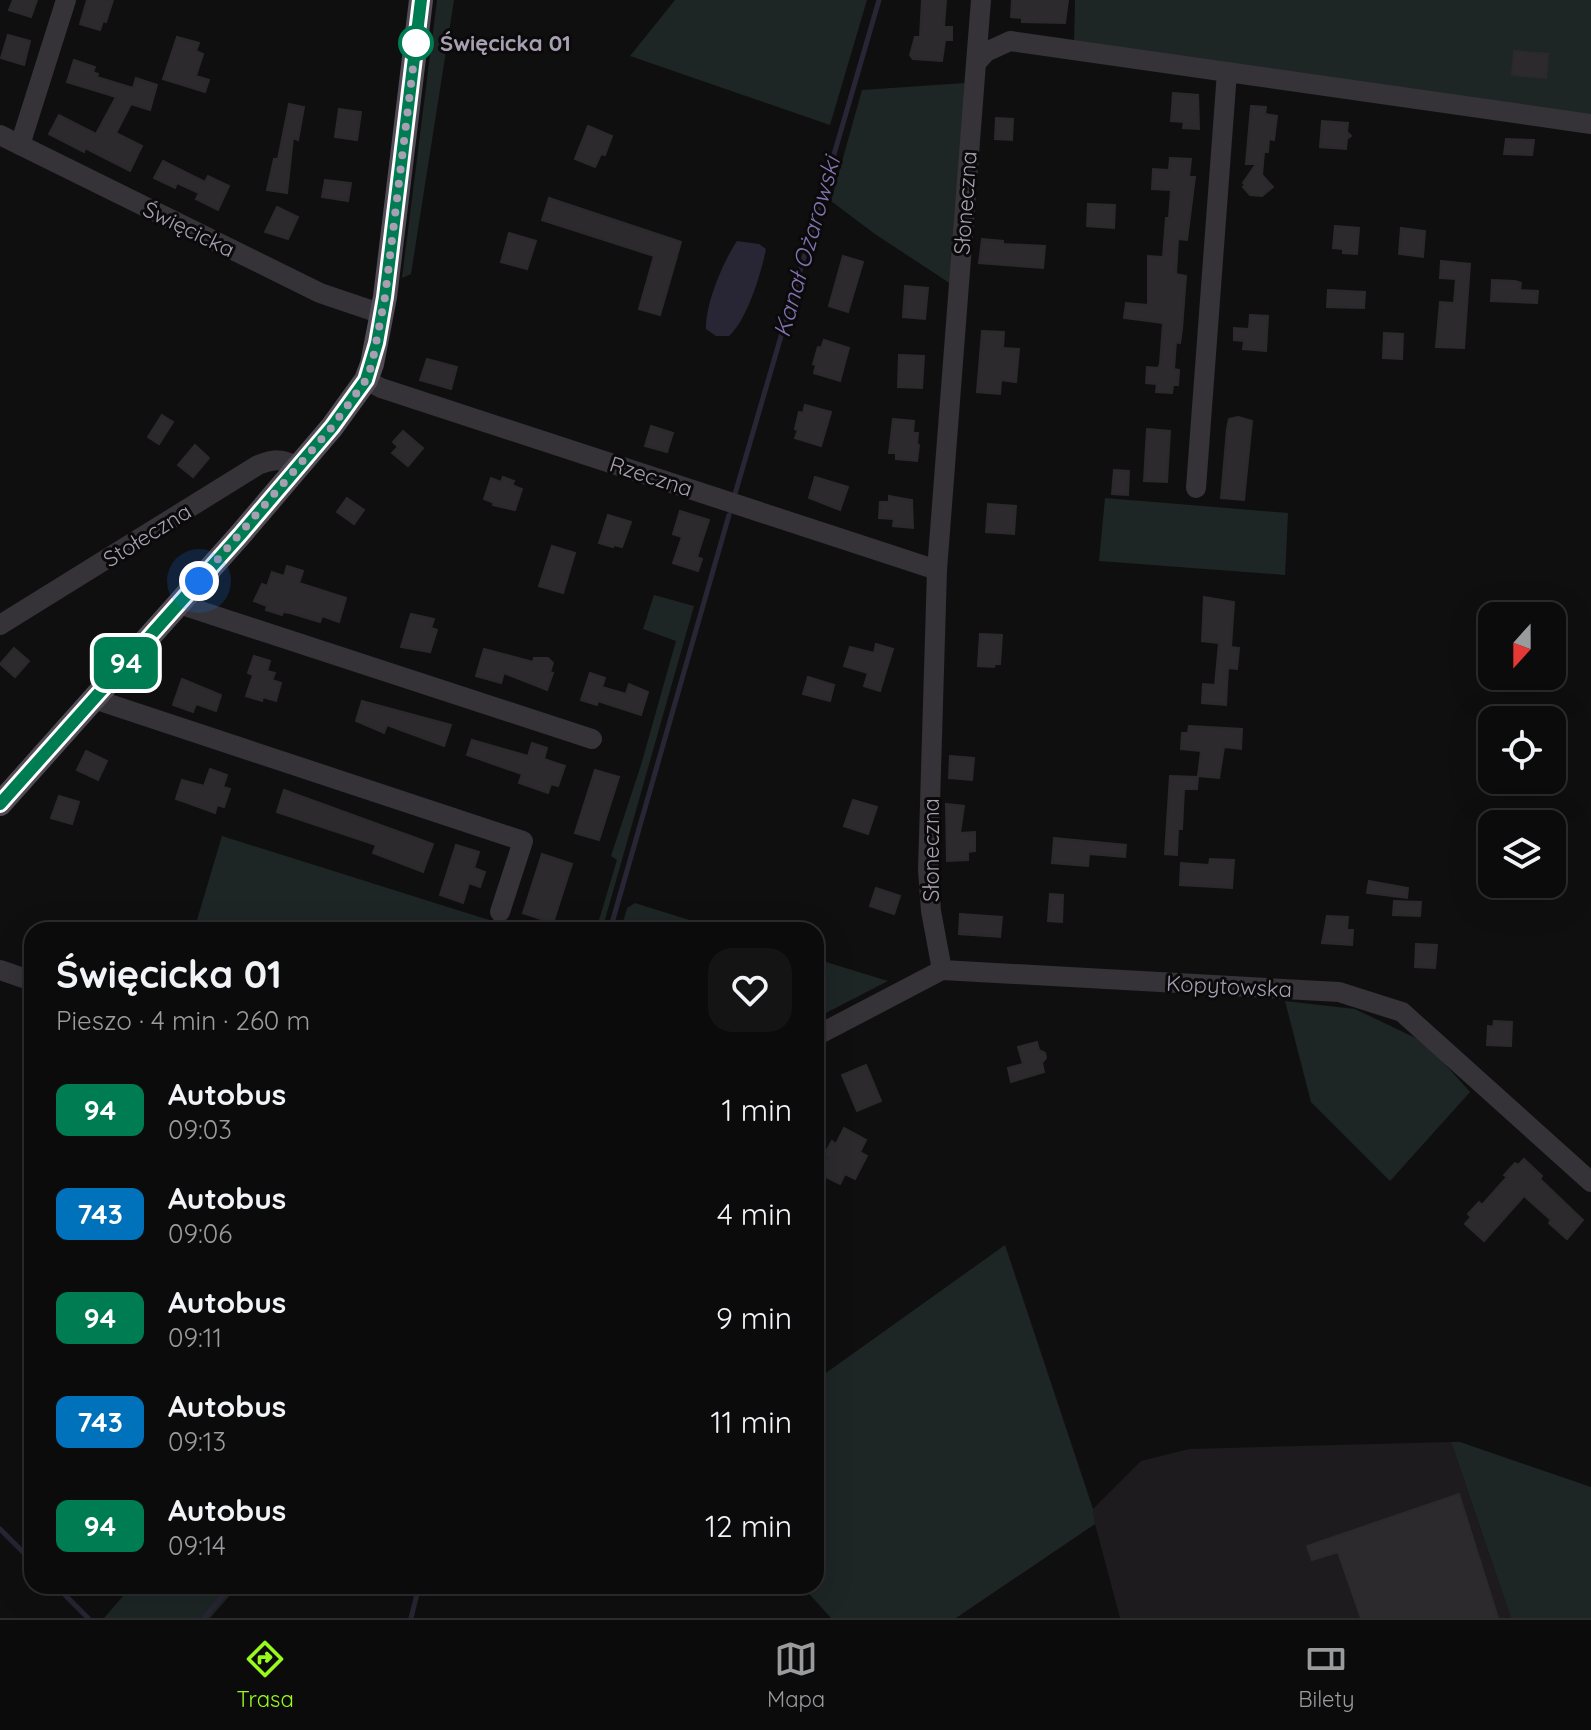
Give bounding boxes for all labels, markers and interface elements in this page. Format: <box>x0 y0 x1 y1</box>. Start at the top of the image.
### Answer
marker: Święcicka 01 <box>399 26 433 60</box>
place label: Święcicka 01 <box>440 29 571 57</box>
water label: Kanał Ożarowski <box>766 150 847 340</box>
street label: Słoneczna <box>947 150 983 256</box>
street label: Święcicka <box>139 195 239 263</box>
street label: Rzeczna <box>606 449 696 503</box>
street label: Stołeczna <box>98 497 196 573</box>
your location <box>179 561 219 601</box>
north arrow <box>1478 602 1566 690</box>
map controls <box>1478 602 1566 898</box>
line badge: 94 <box>90 637 162 689</box>
text: 94 <box>110 645 142 680</box>
button: locate <box>1478 706 1566 794</box>
street label: Słoneczna <box>917 798 945 902</box>
button: layers <box>1478 810 1566 898</box>
button: heart <box>708 948 792 1032</box>
text: Święcicka 01 <box>56 950 282 998</box>
street label: Kopytowska <box>1165 969 1293 1003</box>
text: Pieszo · 4 min · 260 m <box>56 1004 310 1037</box>
text: Autobus <box>168 1075 286 1113</box>
text: 1 min <box>722 1091 792 1129</box>
text: 94 <box>84 1092 116 1127</box>
text: 09:03 <box>168 1113 232 1146</box>
text: Autobus <box>168 1179 286 1217</box>
text: 4 min <box>717 1195 792 1233</box>
text: 743 <box>77 1196 123 1231</box>
text: 09:06 <box>168 1217 232 1250</box>
text: Autobus <box>168 1283 286 1321</box>
text: 9 min <box>716 1299 792 1337</box>
text: 94 <box>84 1300 116 1335</box>
text: 09:11 <box>168 1321 222 1354</box>
text: Autobus <box>168 1387 286 1425</box>
text: 11 min <box>710 1403 792 1441</box>
text: 743 <box>77 1404 123 1439</box>
text: 09:13 <box>168 1425 226 1458</box>
text: Autobus <box>168 1491 286 1529</box>
text: 12 min <box>705 1507 792 1545</box>
text: 94 <box>84 1508 116 1543</box>
text: 09:14 <box>168 1529 226 1562</box>
tab: Trasa <box>237 1637 294 1713</box>
tab: Mapa <box>767 1637 825 1713</box>
tab: Bilety <box>1298 1637 1354 1713</box>

